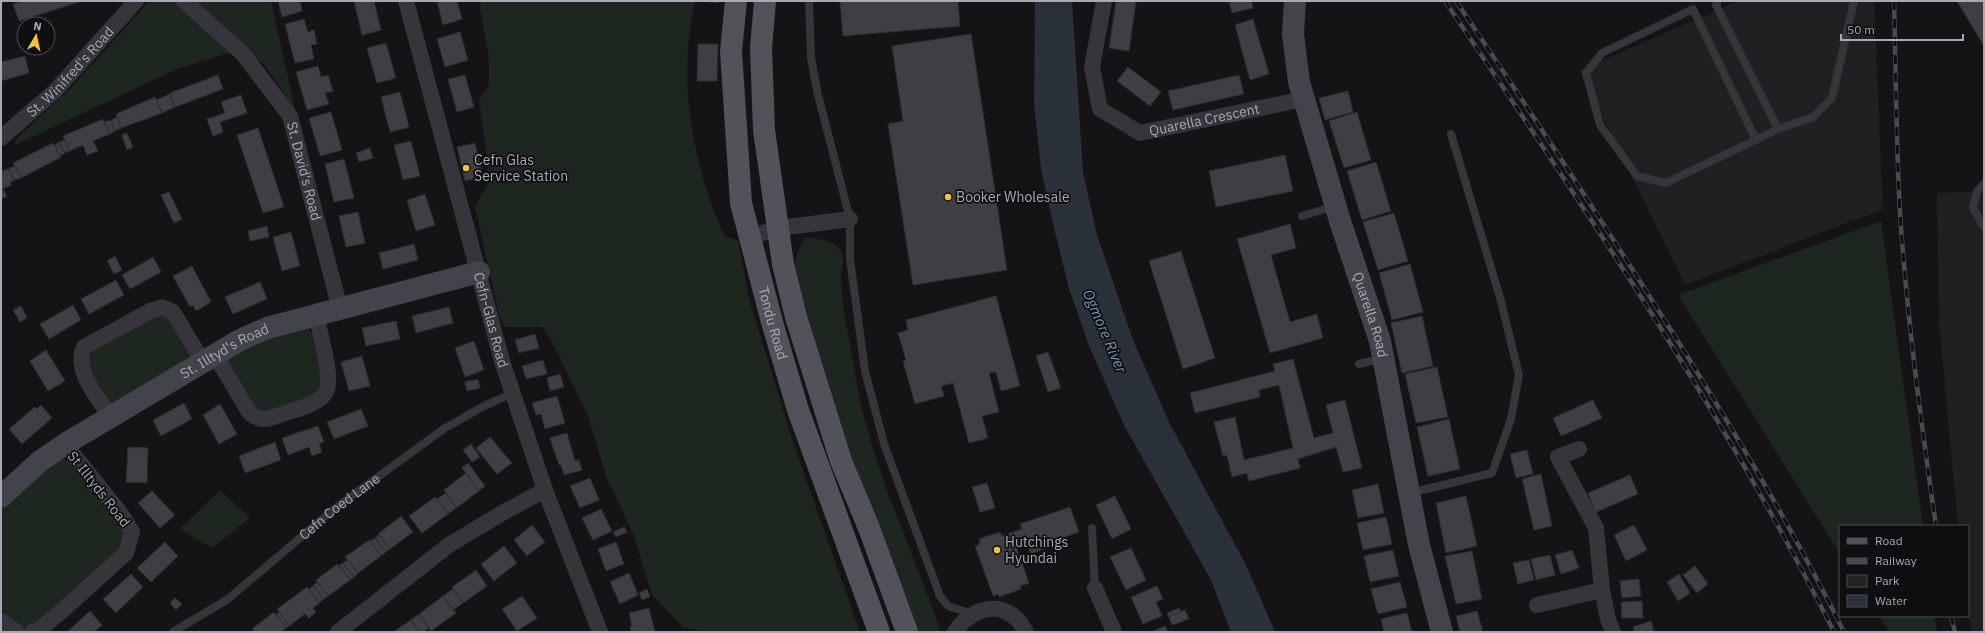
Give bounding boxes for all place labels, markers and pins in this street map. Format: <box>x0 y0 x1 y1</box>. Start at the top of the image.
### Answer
place label: Cefn Glas Service Station <box>474 151 568 185</box>
marker: Cefn Glas Service Station <box>461 163 471 173</box>
place label: Booker Wholesale <box>956 188 1070 206</box>
marker: Booker Wholesale <box>943 192 953 202</box>
place label: Hutchings Hyundai <box>1005 533 1069 567</box>
marker: Hutchings Hyundai <box>992 545 1002 555</box>

